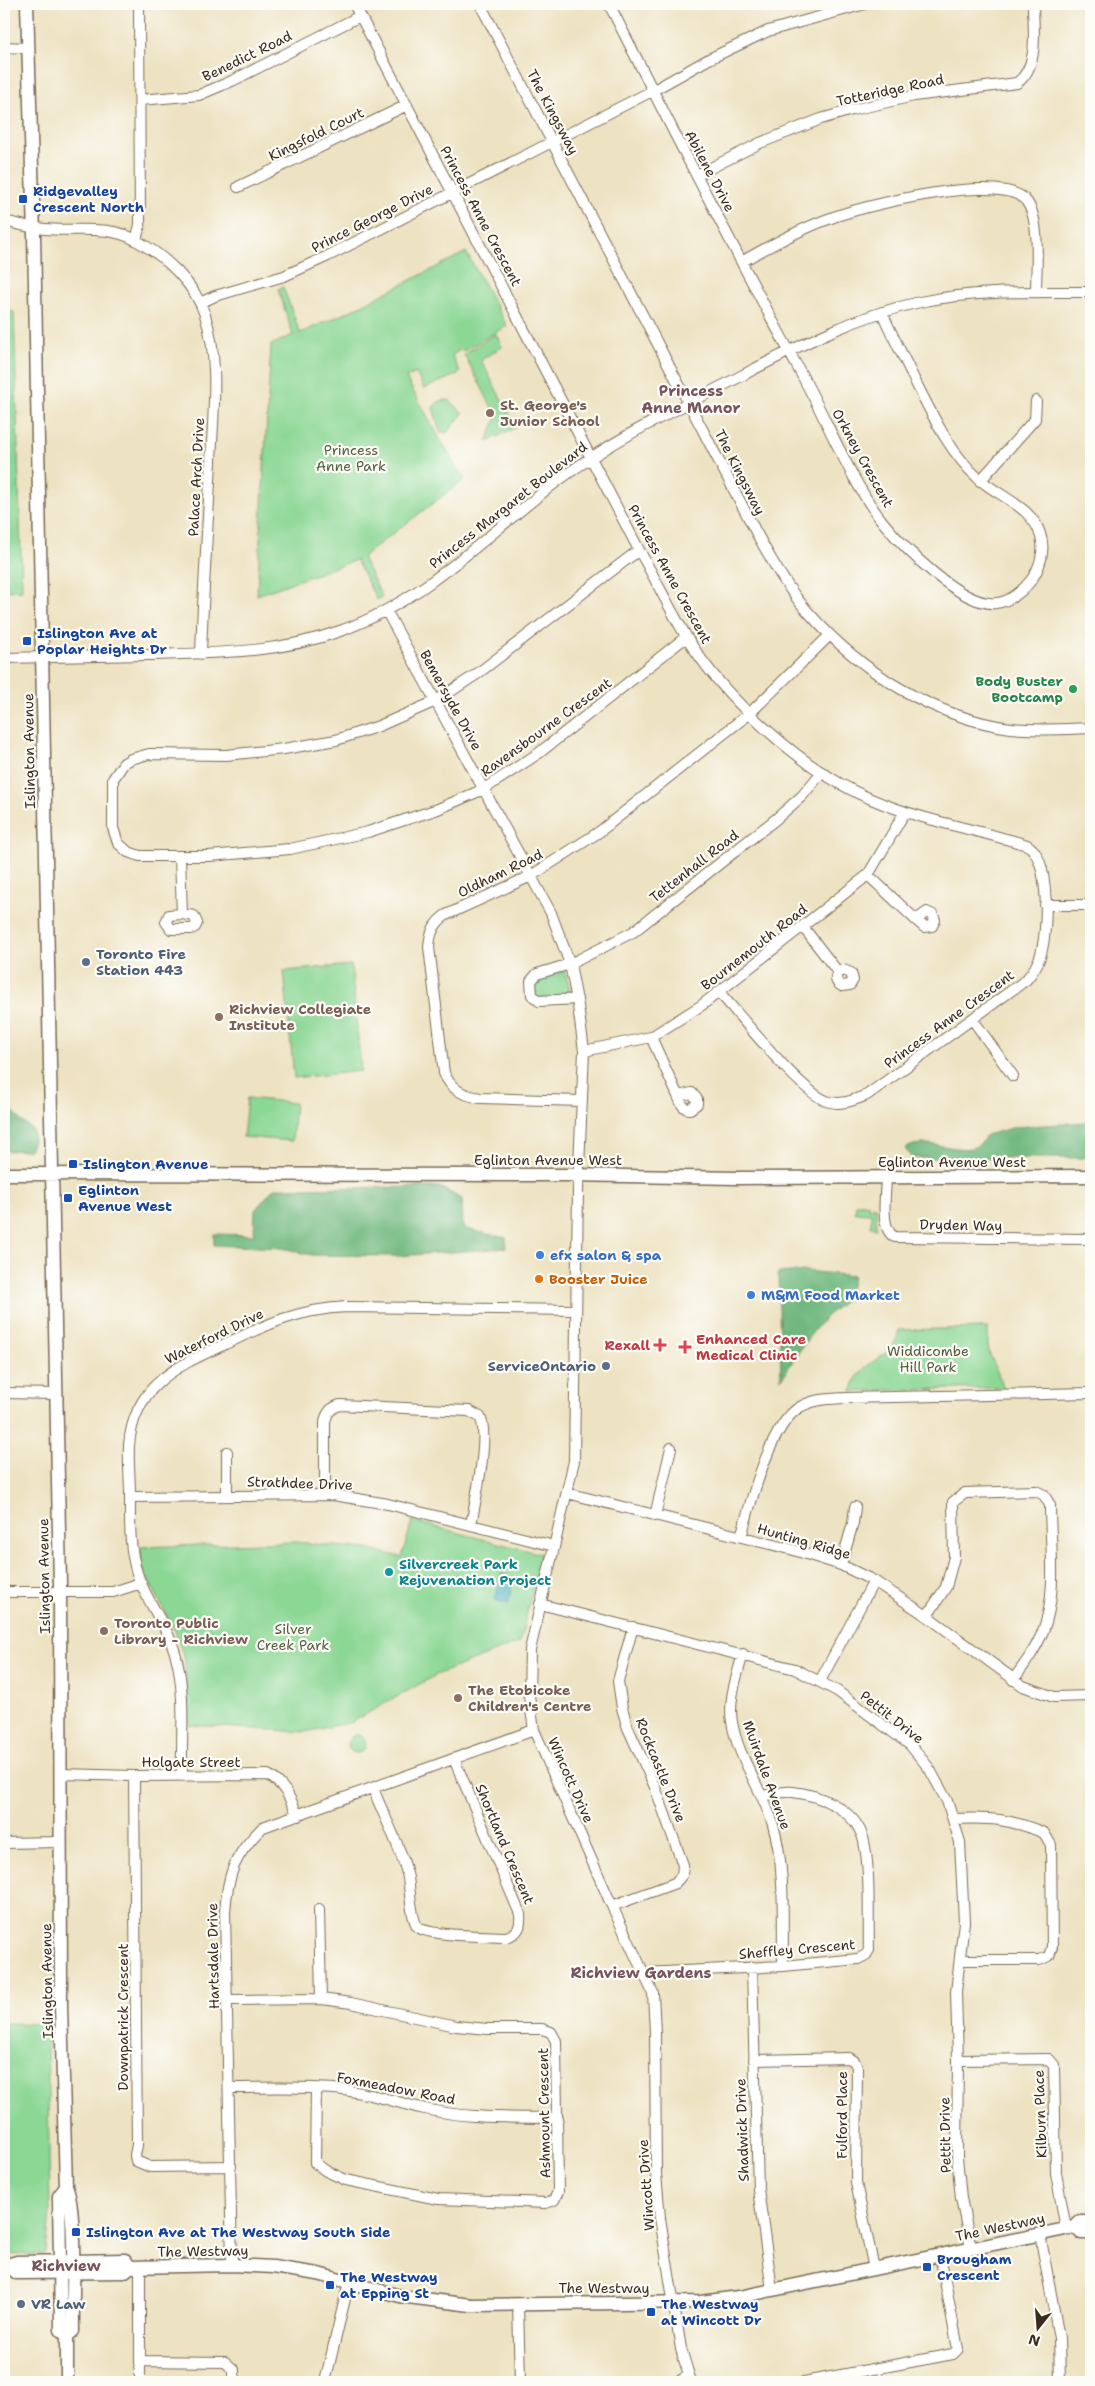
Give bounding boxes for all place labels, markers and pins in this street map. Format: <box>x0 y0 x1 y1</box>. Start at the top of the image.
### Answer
place label: Ridgevalley Crescent North <box>33 182 144 216</box>
marker: Ridgevalley Crescent North <box>17 193 29 205</box>
place label: St. George's Junior School <box>500 396 600 430</box>
marker: St. George's Junior School <box>484 407 496 419</box>
place label: Islington Ave at Poplar Heights Dr <box>37 624 168 658</box>
marker: Islington Ave at Poplar Heights Dr <box>21 635 33 647</box>
place label: Body Buster Bootcamp <box>976 672 1063 706</box>
marker: Body Buster Bootcamp <box>1067 683 1079 695</box>
place label: Toronto Fire Station 443 <box>96 945 186 979</box>
marker: Toronto Fire Station 443 <box>80 956 92 968</box>
place label: Richview Collegiate Institute <box>229 1000 371 1034</box>
marker: Richview Collegiate Institute <box>213 1011 225 1023</box>
place label: Islington Avenue <box>83 1155 208 1173</box>
marker: Islington Avenue <box>67 1158 79 1170</box>
place label: Eglinton Avenue West <box>78 1181 172 1215</box>
marker: Eglinton Avenue West <box>62 1192 74 1204</box>
place label: efx salon & spa <box>550 1246 662 1264</box>
marker: efx salon & spa <box>534 1249 546 1261</box>
place label: Booster Juice <box>549 1270 648 1288</box>
marker: Booster Juice <box>533 1273 545 1285</box>
place label: M&M Food Market <box>761 1286 900 1304</box>
marker: M&M Food Market <box>745 1289 757 1301</box>
place label: Enhanced Care Medical Clinic <box>696 1330 806 1364</box>
place label: Rexall <box>605 1336 650 1354</box>
marker: Rexall <box>654 1339 666 1351</box>
marker: Enhanced Care Medical Clinic <box>678 1340 692 1354</box>
place label: ServiceOntario <box>488 1357 596 1375</box>
marker: ServiceOntario <box>600 1360 612 1372</box>
place label: Silvercreek Park Rejuvenation Project <box>399 1555 551 1589</box>
marker: Silvercreek Park Rejuvenation Project <box>383 1566 395 1578</box>
place label: Toronto Public Library - Richview <box>114 1614 248 1648</box>
marker: Toronto Public Library - Richview <box>98 1625 110 1637</box>
place label: The Etobicoke Children's Centre <box>468 1681 592 1715</box>
marker: The Etobicoke Children's Centre <box>452 1692 464 1704</box>
place label: Islington Ave at The Westway South Side <box>86 2223 390 2241</box>
marker: Islington Ave at The Westway South Side <box>70 2226 82 2238</box>
place label: Brougham Crescent <box>937 2250 1012 2284</box>
marker: Brougham Crescent <box>921 2261 933 2273</box>
place label: The Westway at Epping St <box>340 2268 438 2302</box>
marker: The Westway at Epping St <box>324 2279 336 2291</box>
place label: VR Law <box>31 2295 86 2313</box>
place label: The Westway at Wincott Dr <box>661 2295 762 2329</box>
marker: VR Law <box>15 2298 27 2310</box>
marker: The Westway at Wincott Dr <box>645 2306 657 2318</box>

